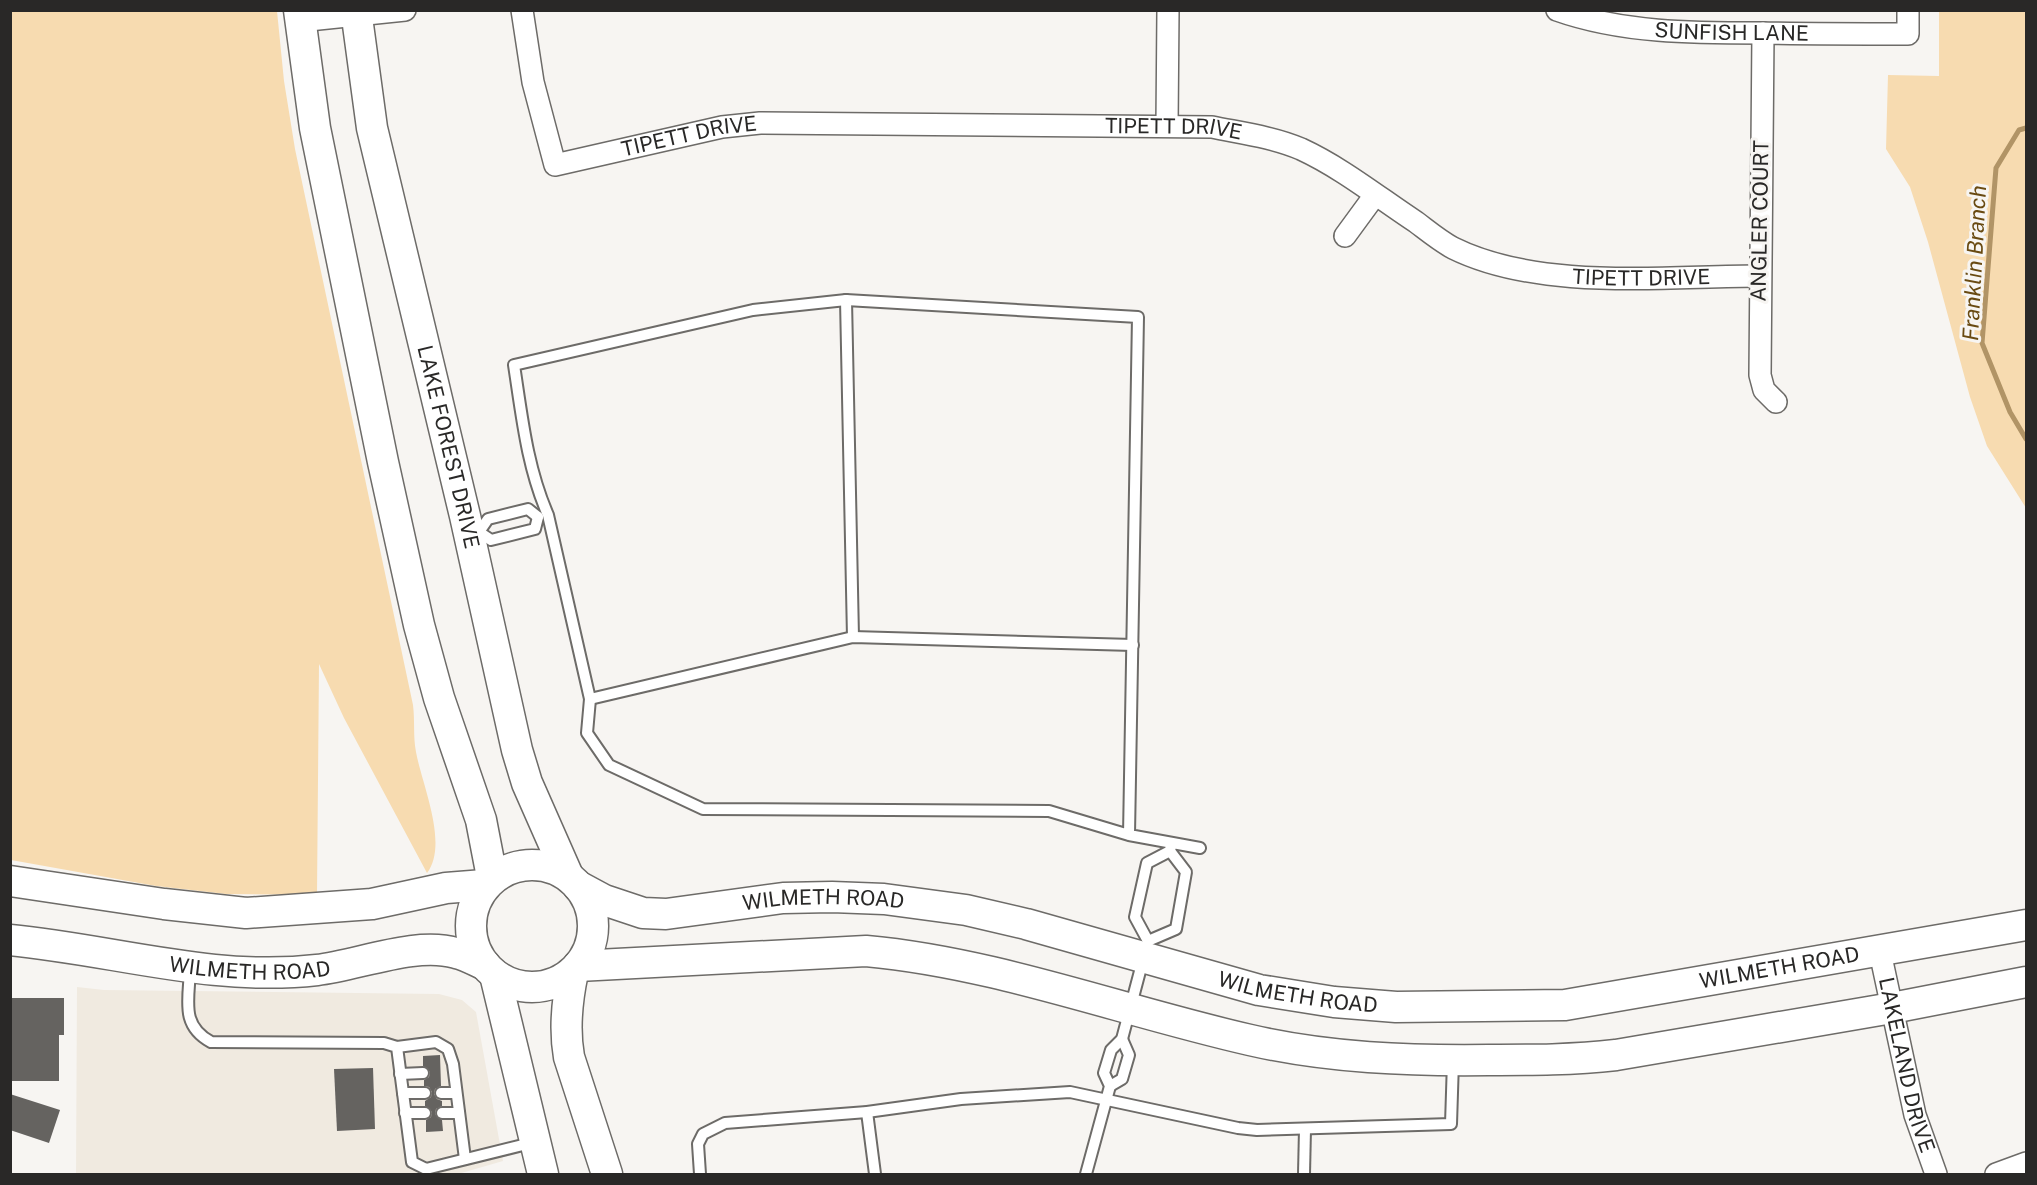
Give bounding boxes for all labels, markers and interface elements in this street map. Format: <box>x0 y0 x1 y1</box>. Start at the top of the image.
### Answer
street label: SUNFISH LANE <box>1654 17 1809 46</box>
street label: TIPETT DRIVE <box>619 110 758 162</box>
street label: TIPETT DRIVE <box>1105 113 1244 145</box>
street label: ANGLER COURT <box>1746 140 1773 302</box>
water label: Franklin Branch <box>1957 185 1991 341</box>
street label: TIPETT DRIVE <box>1572 264 1711 291</box>
street label: LAKE FOREST DRIVE <box>412 343 485 551</box>
street label: WILMETH ROAD <box>741 884 906 915</box>
street label: WILMETH ROAD <box>1697 941 1861 993</box>
street label: WILMETH ROAD <box>167 951 332 985</box>
street label: WILMETH ROAD <box>1215 966 1379 1017</box>
street label: LAKELAND DRIVE <box>1874 975 1940 1156</box>

